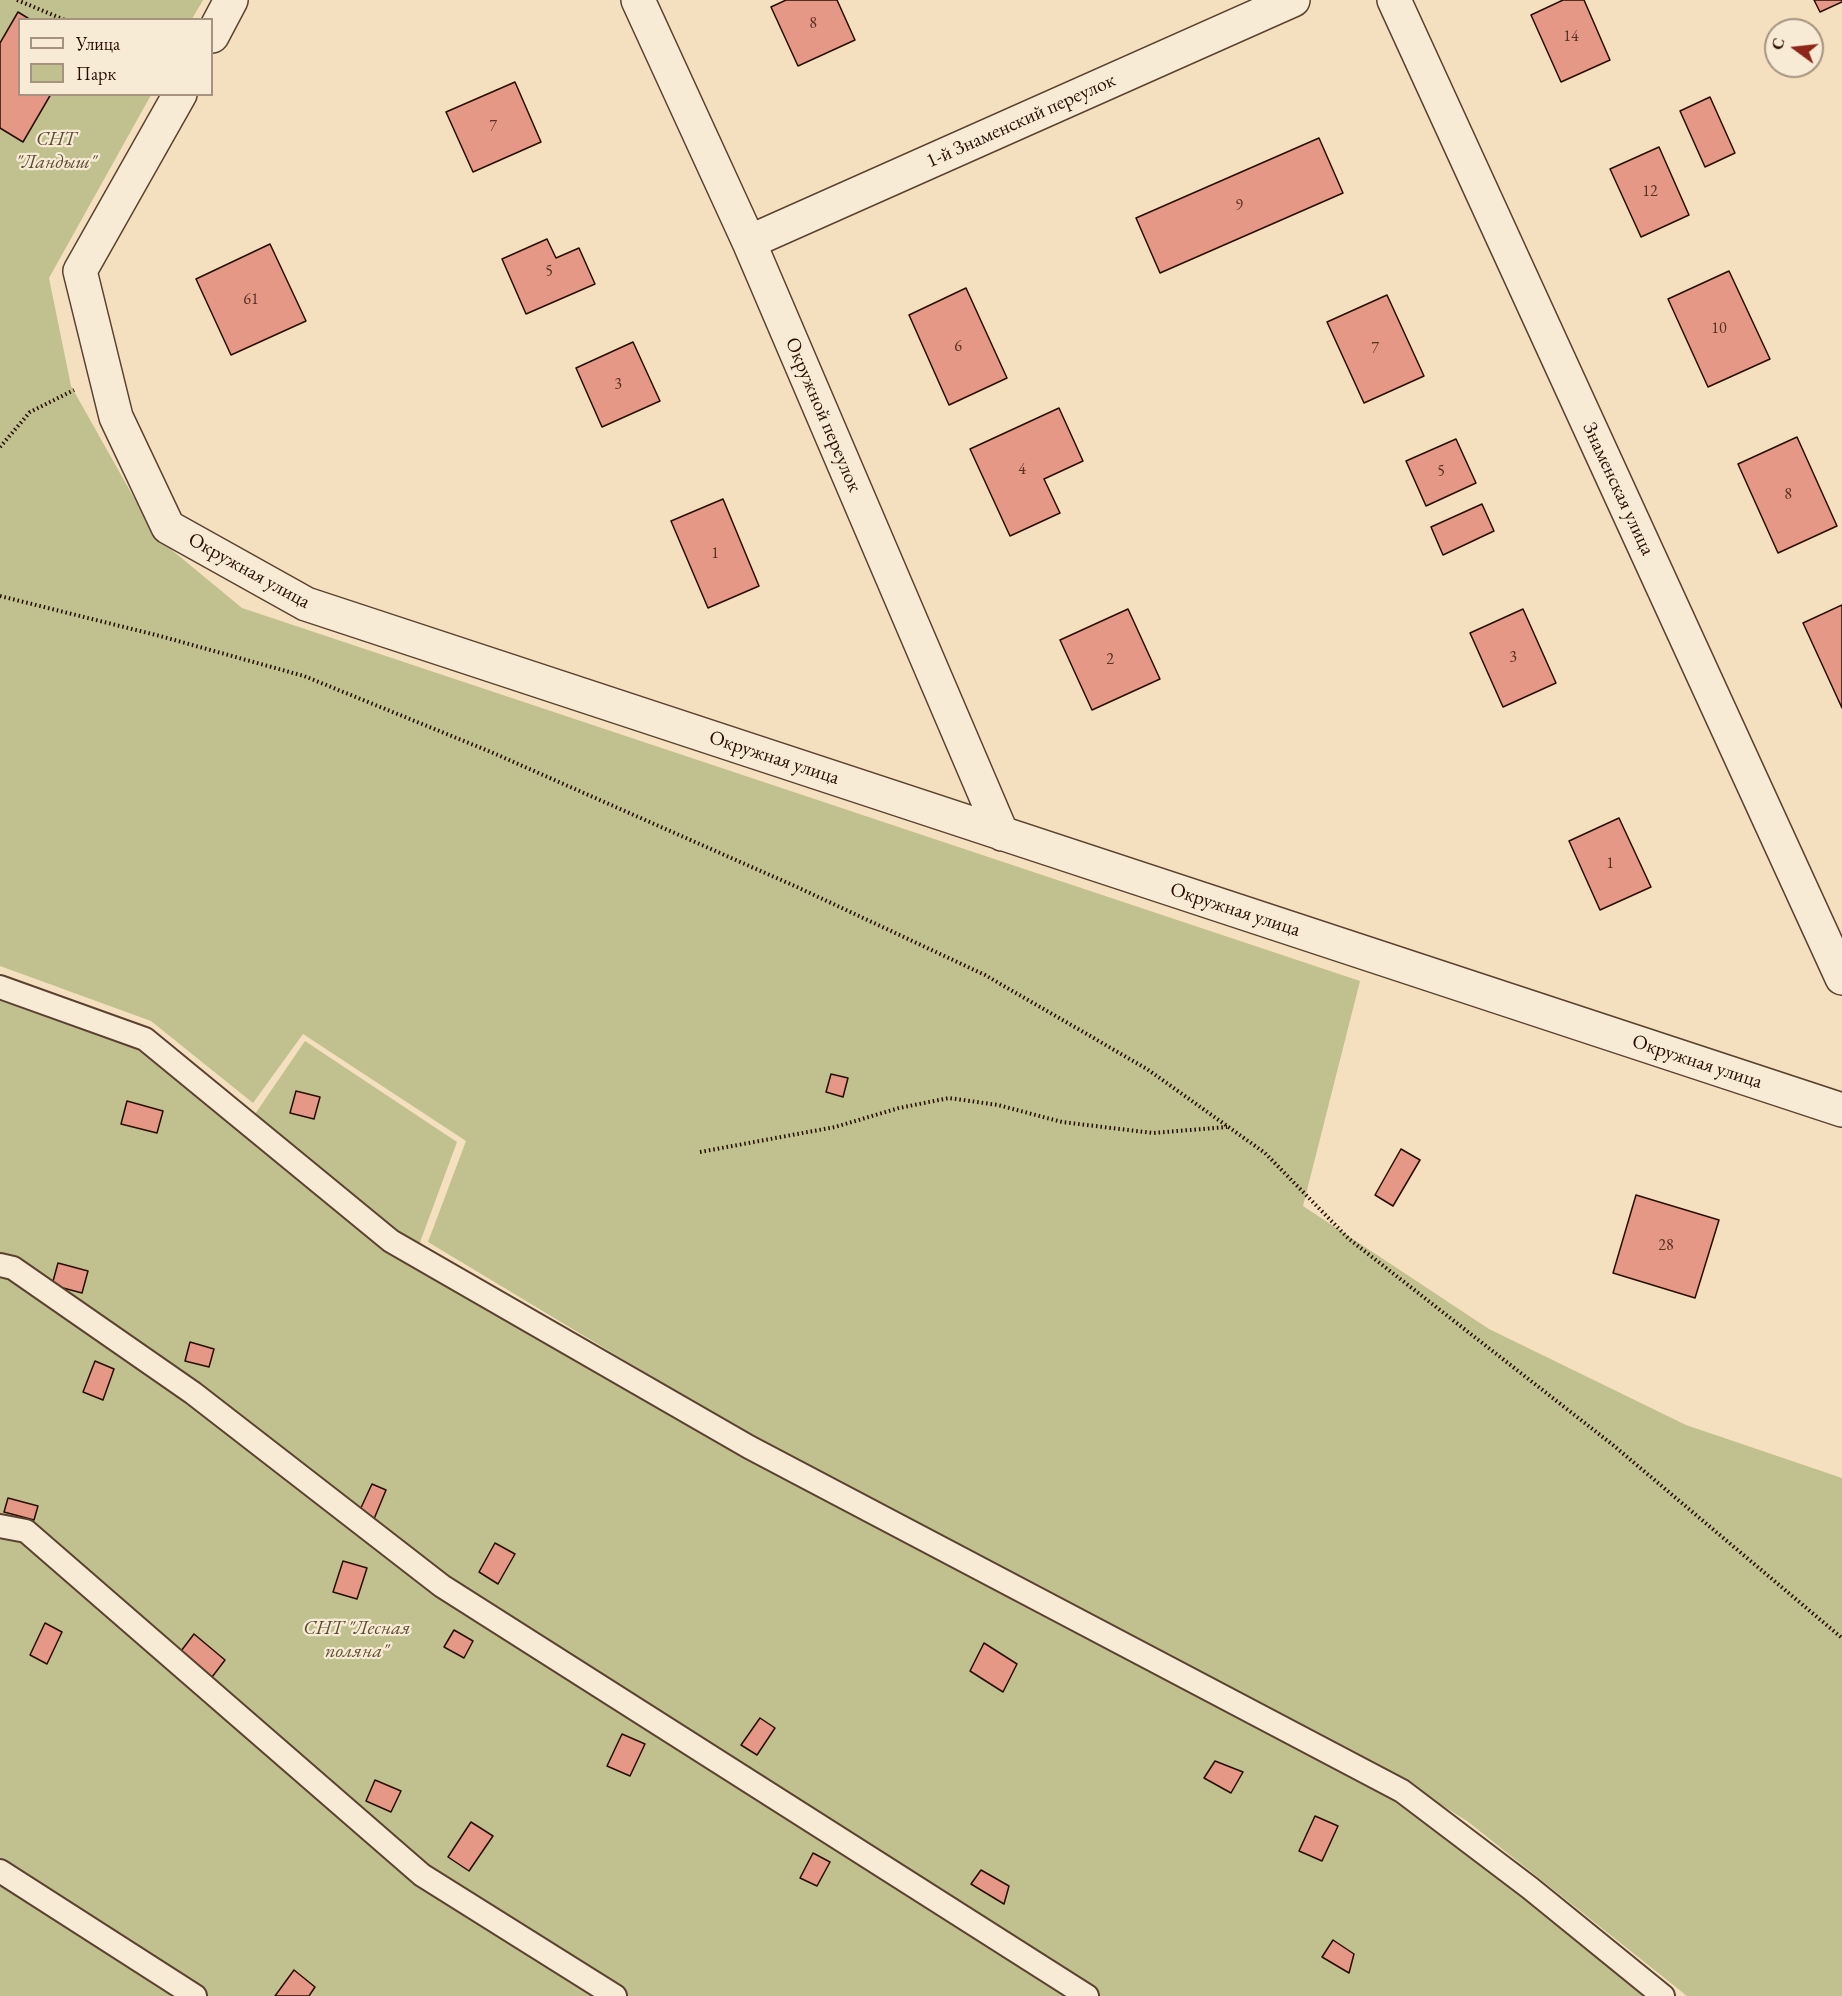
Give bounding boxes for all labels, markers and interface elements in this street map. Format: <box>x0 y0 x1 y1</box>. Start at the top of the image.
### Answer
house number: 8 <box>809 14 817 34</box>
legend <box>18 18 213 96</box>
north arrow <box>1764 18 1824 78</box>
house number: 14 <box>1563 27 1579 47</box>
text: Улица <box>76 32 120 55</box>
text: С <box>1766 36 1790 52</box>
text: Парк <box>76 62 116 85</box>
street label: 1-й Знаменский переулок <box>923 68 1119 174</box>
house number: 7 <box>489 117 497 137</box>
park label: СНТ "Ландыш" <box>15 128 97 175</box>
house number: 12 <box>1642 182 1658 202</box>
house number: 9 <box>1235 196 1243 216</box>
house number: 5 <box>545 262 553 282</box>
house number: 61 <box>243 290 259 310</box>
house number: 10 <box>1711 319 1727 339</box>
street label: Окружной переулок <box>780 334 866 496</box>
house number: 6 <box>954 337 962 357</box>
house number: 7 <box>1371 339 1379 359</box>
house number: 3 <box>614 375 622 395</box>
street label: Знаменская улица <box>1577 419 1659 559</box>
house number: 4 <box>1018 460 1026 480</box>
house number: 5 <box>1437 462 1445 482</box>
house number: 8 <box>1784 485 1792 505</box>
street label: Окружная улица <box>184 528 314 614</box>
house number: 1 <box>711 544 719 564</box>
house number: 3 <box>1509 648 1517 668</box>
house number: 2 <box>1106 650 1114 670</box>
street label: Окружная улица <box>706 726 842 790</box>
house number: 1 <box>1606 854 1614 874</box>
street label: Окружная улица <box>1167 878 1303 942</box>
street label: Окружная улица <box>1629 1030 1765 1094</box>
house number: 28 <box>1658 1236 1674 1256</box>
park label: СНТ "Лесная поляна" <box>303 1617 411 1664</box>

